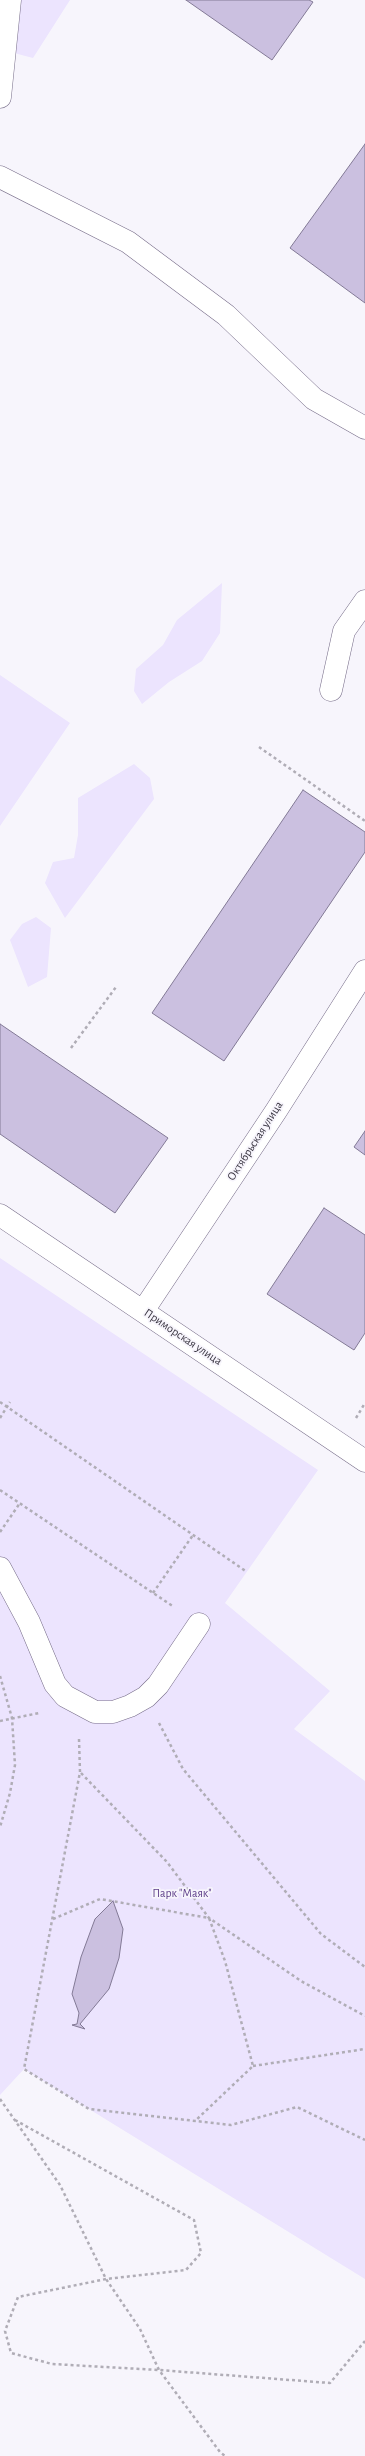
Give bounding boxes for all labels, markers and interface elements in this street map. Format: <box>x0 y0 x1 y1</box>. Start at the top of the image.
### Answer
street label: Октябрьская улица <box>224 1099 286 1183</box>
street label: Приморская улица <box>141 1306 225 1368</box>
park label: Парк "Маяк" <box>152 1886 212 1900</box>

